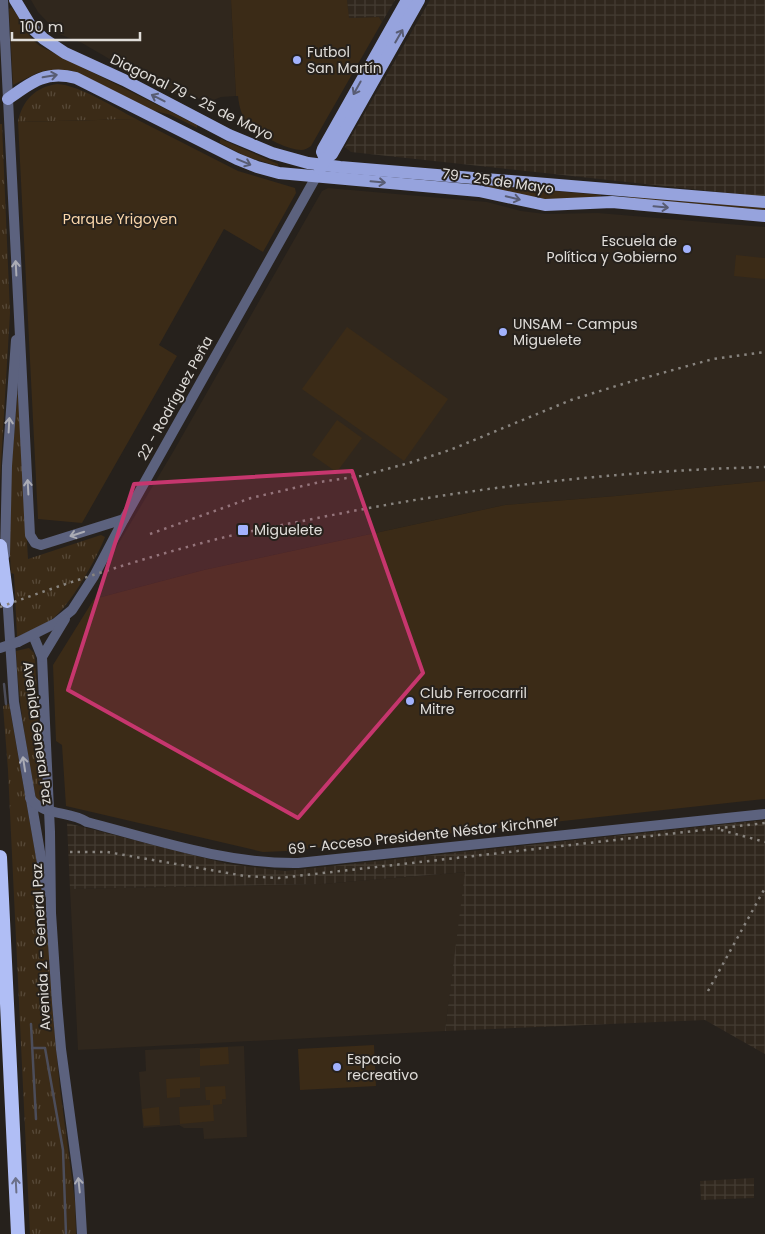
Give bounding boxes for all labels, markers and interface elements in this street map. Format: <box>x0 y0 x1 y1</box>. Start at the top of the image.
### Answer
scale bar <box>12 10 140 42</box>
text: 100 m <box>20 16 63 37</box>
one-way arrow <box>394 28 404 43</box>
place label: Futbol San Martín <box>307 42 382 78</box>
street label: Diagonal 79 - 25 de Mayo <box>107 49 277 145</box>
marker: Futbol San Martín <box>291 54 303 66</box>
one-way arrow <box>42 71 58 81</box>
one-way arrow <box>352 81 362 95</box>
one-way arrow <box>151 93 166 102</box>
one-way arrow <box>236 157 251 167</box>
street label: 79 - 25 de Mayo <box>441 163 555 199</box>
one-way arrow <box>370 177 386 187</box>
one-way arrow <box>504 194 520 203</box>
one-way arrow <box>653 202 669 211</box>
park label: Parque Yrigoyen <box>63 209 177 229</box>
place label: Escuela de Política y Gobierno <box>547 231 677 267</box>
marker: Escuela de Política y Gobierno <box>681 243 693 255</box>
one-way arrow <box>11 260 20 276</box>
place label: UNSAM - Campus Miguelete <box>513 314 638 350</box>
marker: UNSAM - Campus Miguelete <box>497 326 509 338</box>
street label: 22 - Rodríguez Peña <box>132 332 218 464</box>
one-way arrow <box>5 417 14 433</box>
one-way arrow <box>24 479 33 495</box>
place label: Miguelete <box>254 520 323 540</box>
marker: Miguelete <box>236 523 250 537</box>
one-way arrow <box>70 530 85 539</box>
street label: Avenida General Paz <box>18 660 58 806</box>
place label: Club Ferrocarril Mitre <box>420 683 527 719</box>
marker: Club Ferrocarril Mitre <box>404 695 416 707</box>
one-way arrow <box>19 757 29 773</box>
street label: 69 - Acceso Presidente Néstor Kirchner <box>287 811 559 859</box>
street label: Avenida 2 - General Paz <box>27 863 55 1031</box>
place label: Espacio recreativo <box>347 1049 418 1085</box>
marker: Espacio recreativo <box>331 1061 343 1073</box>
one-way arrow <box>11 1178 20 1194</box>
one-way arrow <box>74 1178 84 1194</box>

